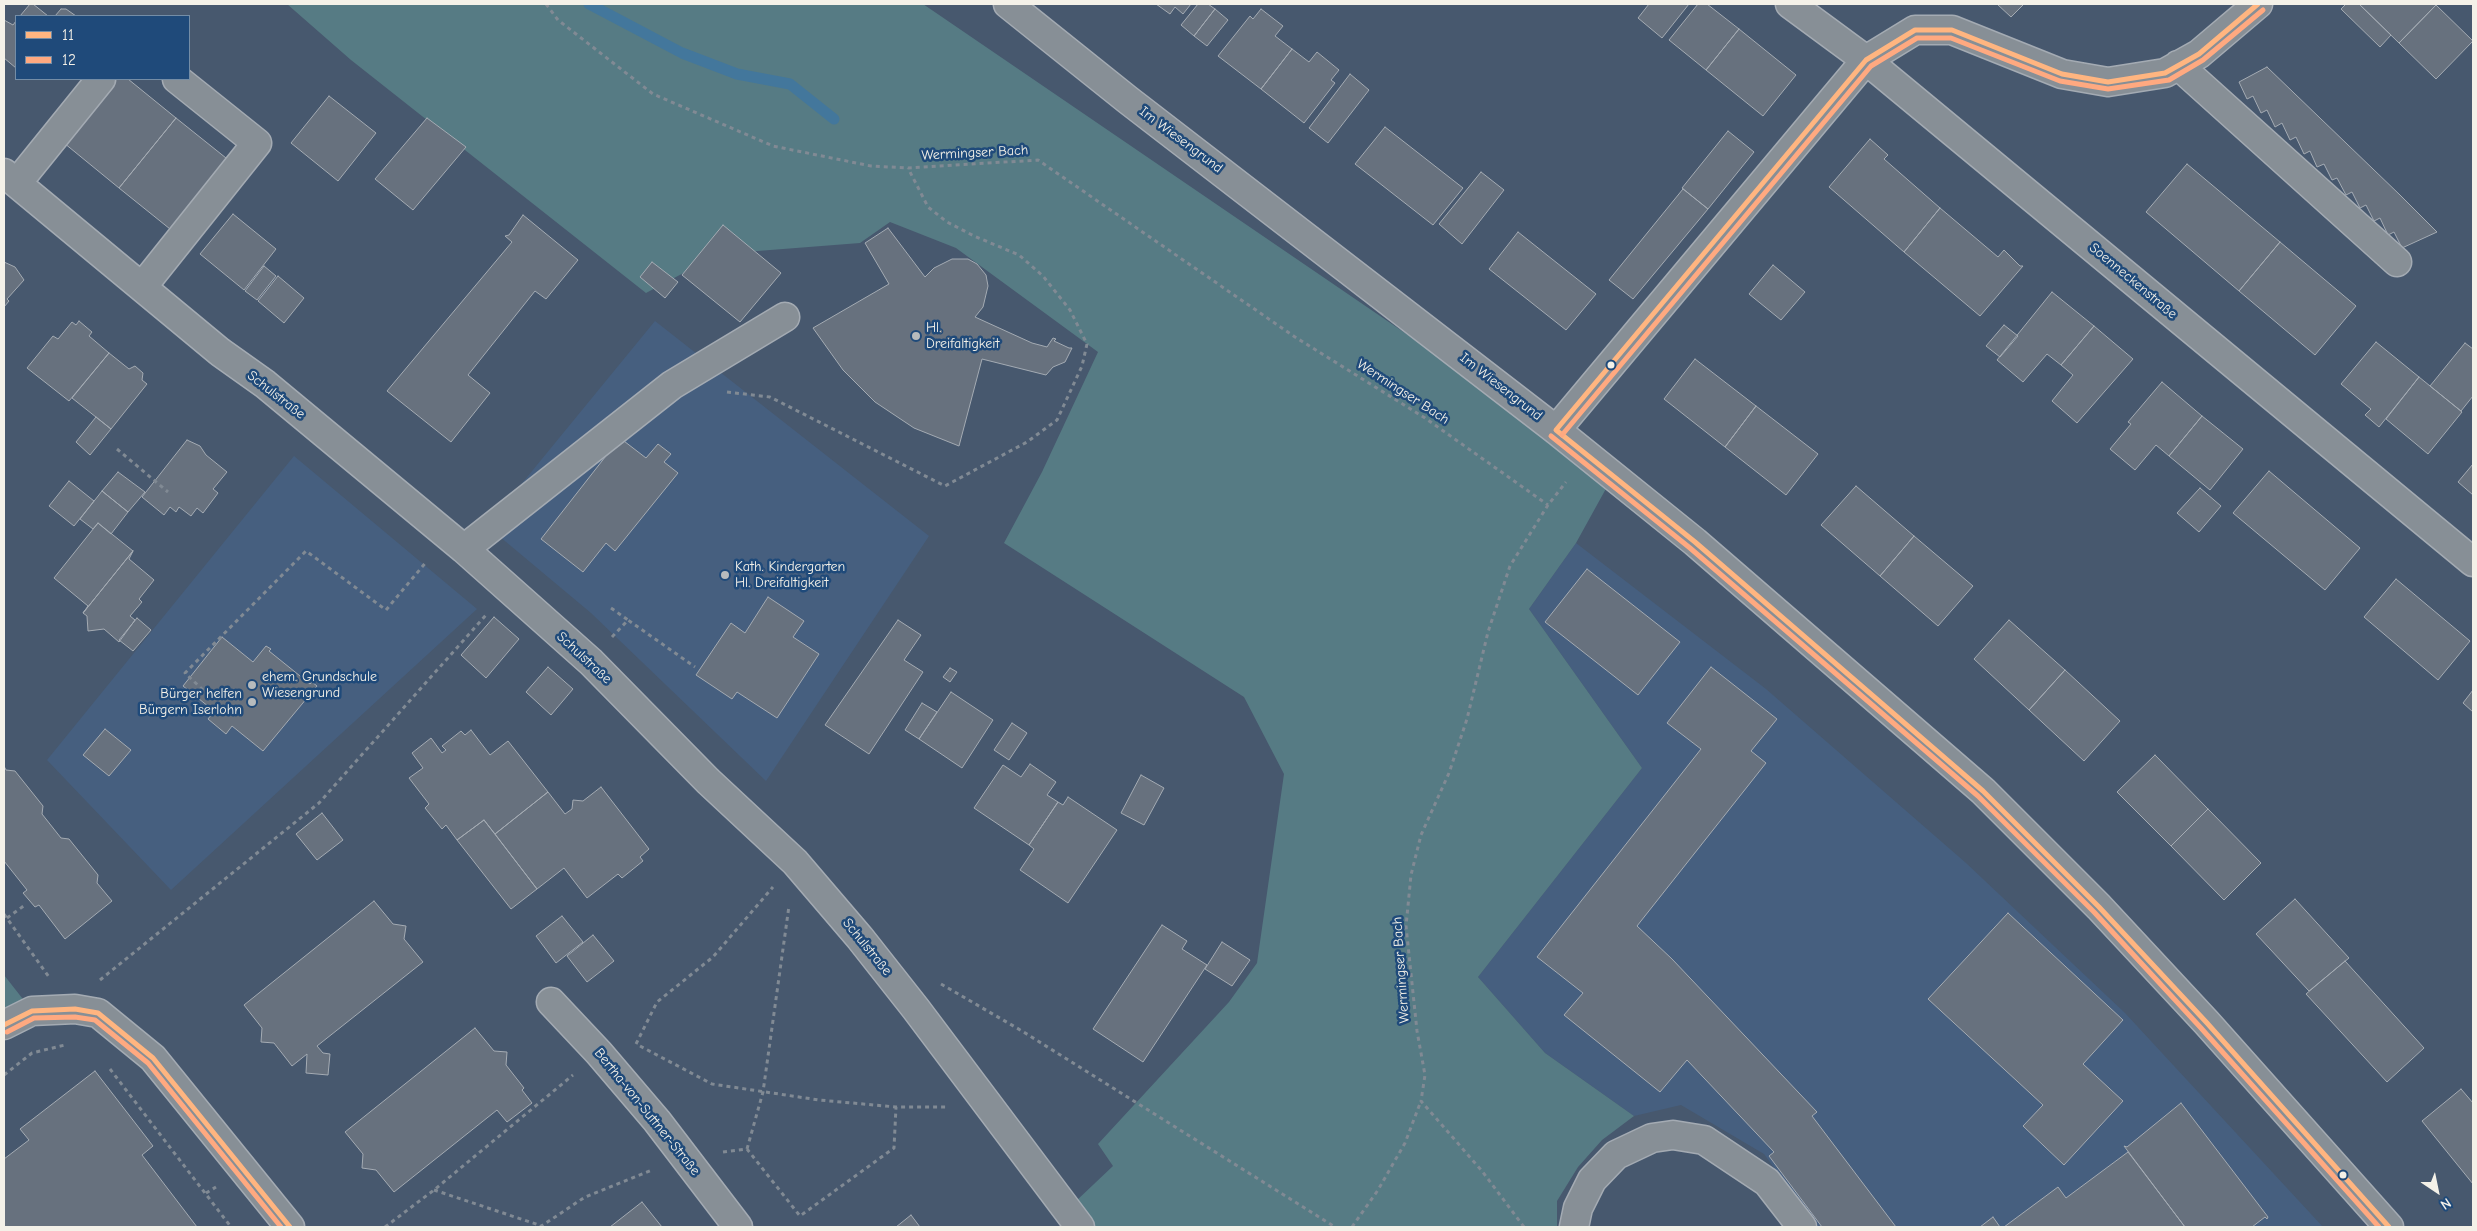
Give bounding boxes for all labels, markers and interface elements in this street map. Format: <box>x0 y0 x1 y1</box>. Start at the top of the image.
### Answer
legend <box>15 15 190 80</box>
text: 11 <box>62 26 74 44</box>
text: 12 <box>62 51 76 69</box>
street label: Im Wiesengrund <box>1136 103 1226 177</box>
street label: Wermingser Bach <box>921 142 1029 164</box>
street label: Soenneckenstraße <box>2086 239 2180 323</box>
place label: Hl. Dreifaltigkeit <box>926 320 1000 352</box>
marker: Hl. Dreifaltigkeit <box>910 330 922 342</box>
street label: Im Wiesengrund <box>1456 350 1546 424</box>
street label: Wermingser Bach <box>1354 356 1452 428</box>
unlabelled marker <box>1606 360 1616 370</box>
street label: Schulstraße <box>244 367 308 423</box>
place label: Kath. Kindergarten Hl. Dreifaltigkeit <box>735 559 845 592</box>
marker: Kath. Kindergarten Hl. Dreifaltigkeit <box>719 569 731 581</box>
street label: Schulstraße <box>553 628 615 688</box>
place label: ehem. Grundschule Wiesengrund <box>262 669 377 702</box>
marker: ehem. Grundschule Wiesengrund <box>246 679 258 691</box>
place label: Bürger helfen Bürgern Iserlohn <box>139 686 242 719</box>
marker: Bürger helfen Bürgern Iserlohn <box>246 696 258 708</box>
street label: Schulstraße <box>839 915 895 979</box>
street label: Wermingser Bach <box>1389 916 1413 1024</box>
street label: Bertha-von-Suttner-Straße <box>590 1045 704 1179</box>
north arrow <box>2412 1166 2462 1216</box>
unlabelled marker <box>2338 1170 2348 1180</box>
text: N <box>2437 1194 2454 1213</box>

